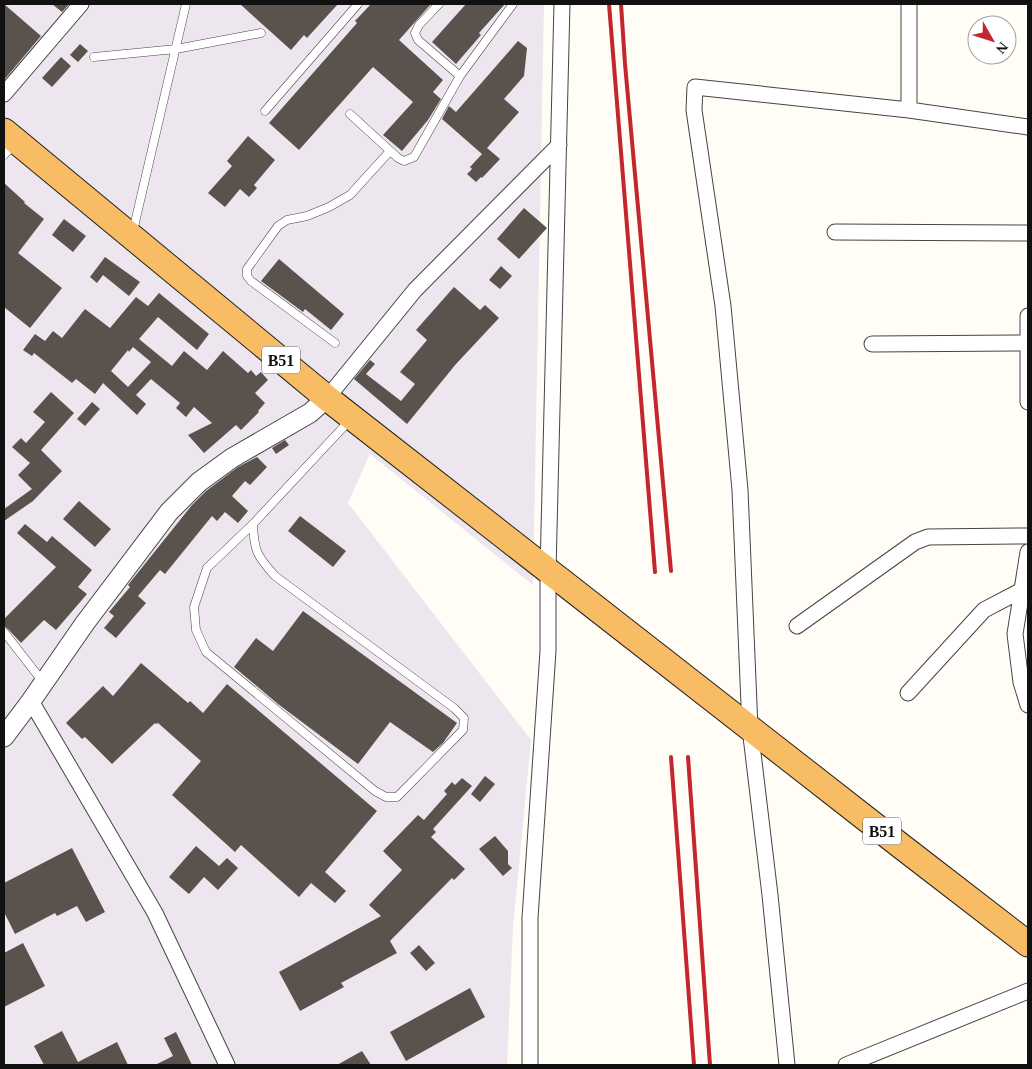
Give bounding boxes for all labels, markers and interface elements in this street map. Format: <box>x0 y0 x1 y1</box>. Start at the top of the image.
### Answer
north arrow <box>967 15 1017 65</box>
text: N <box>993 39 1011 57</box>
road number: B51 <box>262 346 300 374</box>
road number: B51 <box>863 818 901 844</box>

